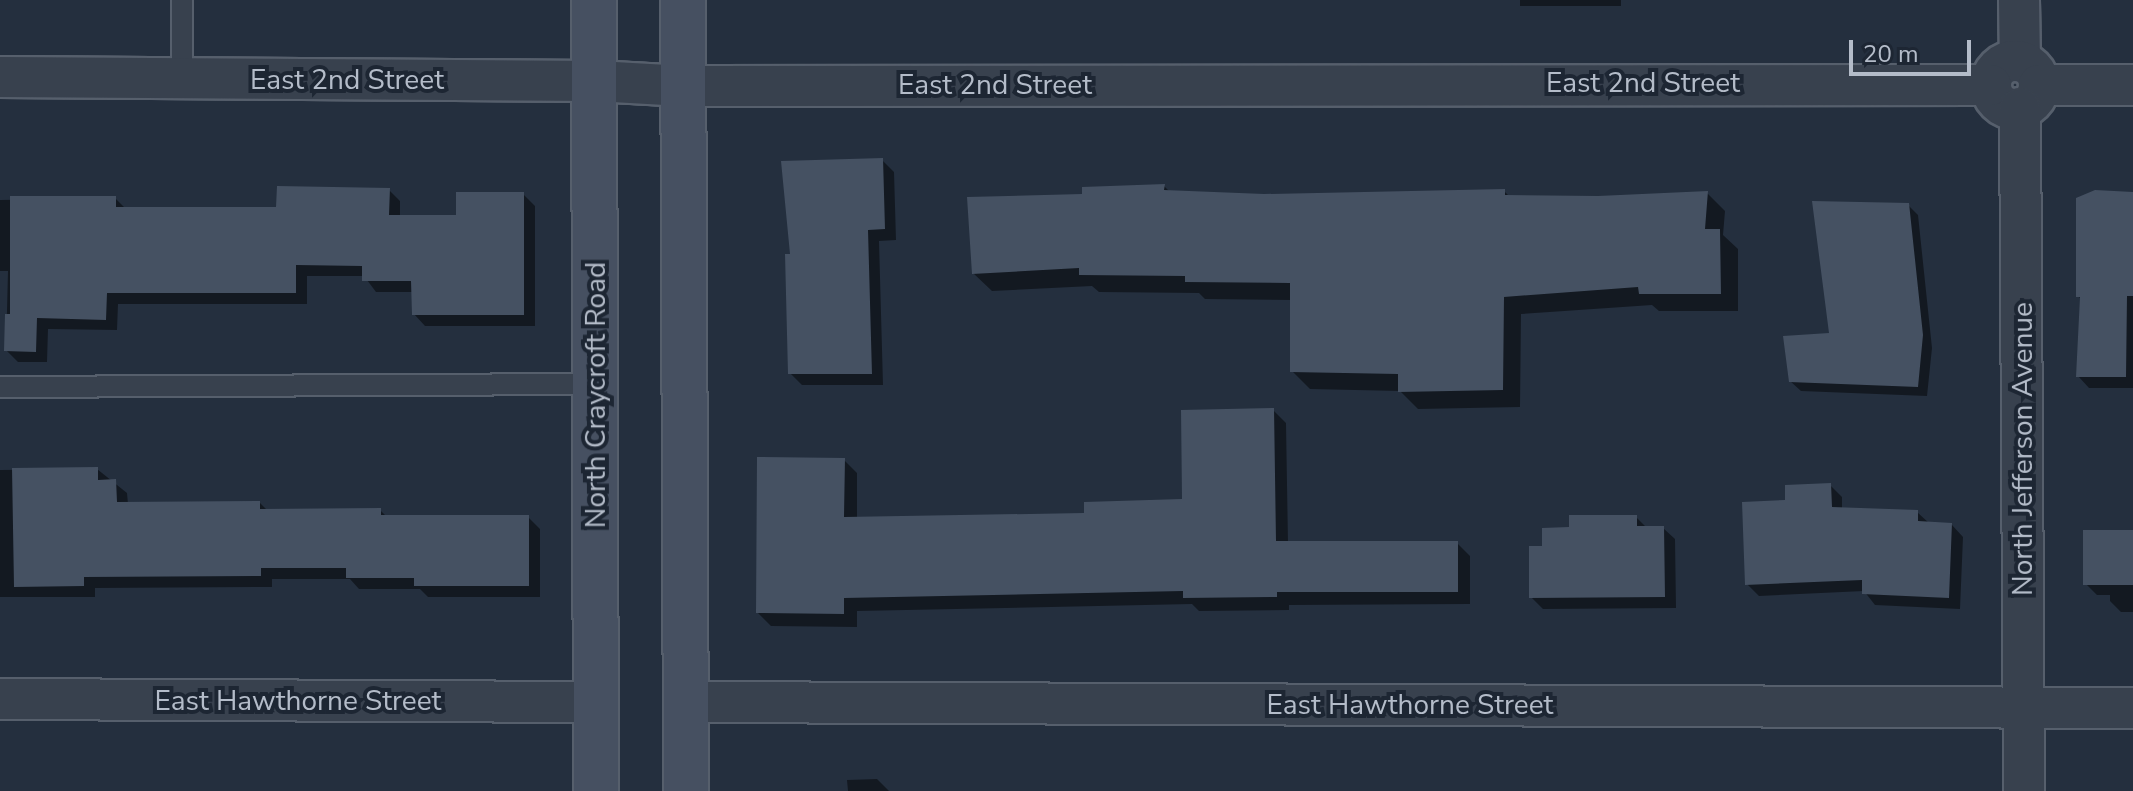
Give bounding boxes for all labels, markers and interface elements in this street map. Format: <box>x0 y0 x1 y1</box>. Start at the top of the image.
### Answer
scale bar <box>1853 24 1975 74</box>
text: 20 m <box>1863 38 1919 70</box>
street label: East 2nd Street <box>250 63 444 97</box>
street label: East 2nd Street <box>1546 66 1740 100</box>
street label: East 2nd Street <box>898 68 1092 102</box>
street label: North Craycroft Road <box>579 262 613 528</box>
street label: North Jefferson Avenue <box>2006 302 2040 596</box>
street label: East Hawthorne Street <box>155 684 441 718</box>
street label: East Hawthorne Street <box>1267 688 1553 722</box>

